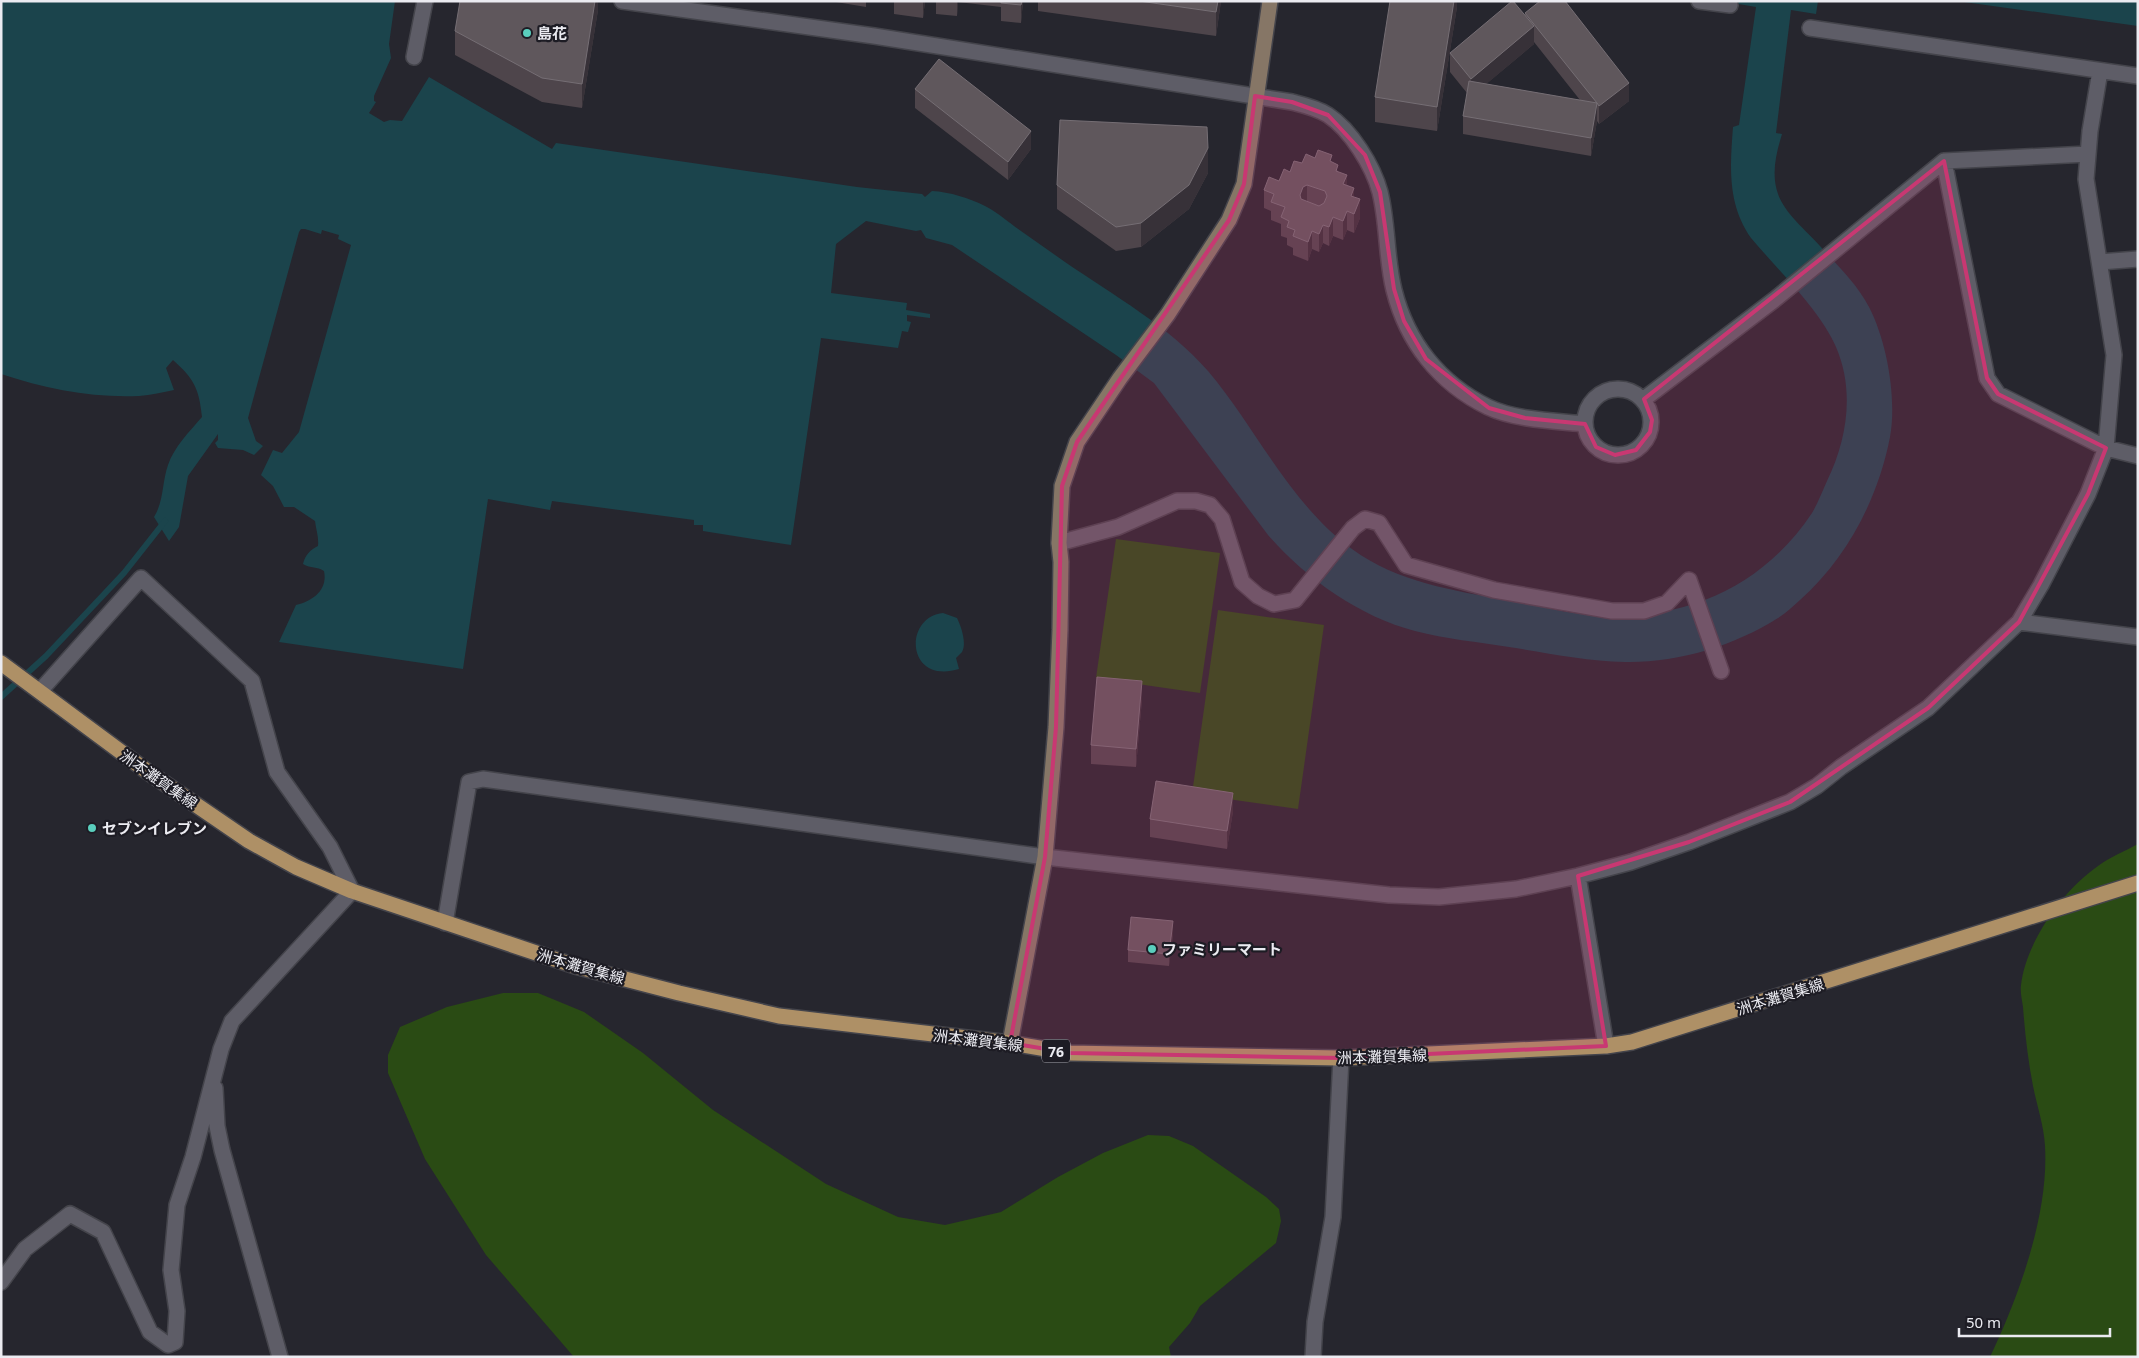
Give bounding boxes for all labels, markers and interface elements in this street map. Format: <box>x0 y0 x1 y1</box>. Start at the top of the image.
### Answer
place label: 島花 <box>537 23 567 43</box>
marker: 島花 <box>521 27 533 39</box>
street label: 洲本灘賀集線 <box>116 745 202 813</box>
place label: セブンイレブン <box>102 818 207 838</box>
marker: セブンイレブン <box>86 822 98 834</box>
place label: ファミリーマート <box>1162 939 1282 959</box>
marker: ファミリーマート <box>1146 943 1158 955</box>
street label: 洲本灘賀集線 <box>535 944 627 988</box>
street label: 洲本灘賀集線 <box>1734 973 1826 1019</box>
street label: 洲本灘賀集線 <box>932 1025 1024 1055</box>
road number: 76 <box>1042 1040 1070 1062</box>
street label: 洲本灘賀集線 <box>1337 1044 1427 1068</box>
scale bar <box>1959 1306 2110 1338</box>
text: 50 m <box>1966 1312 2001 1332</box>

